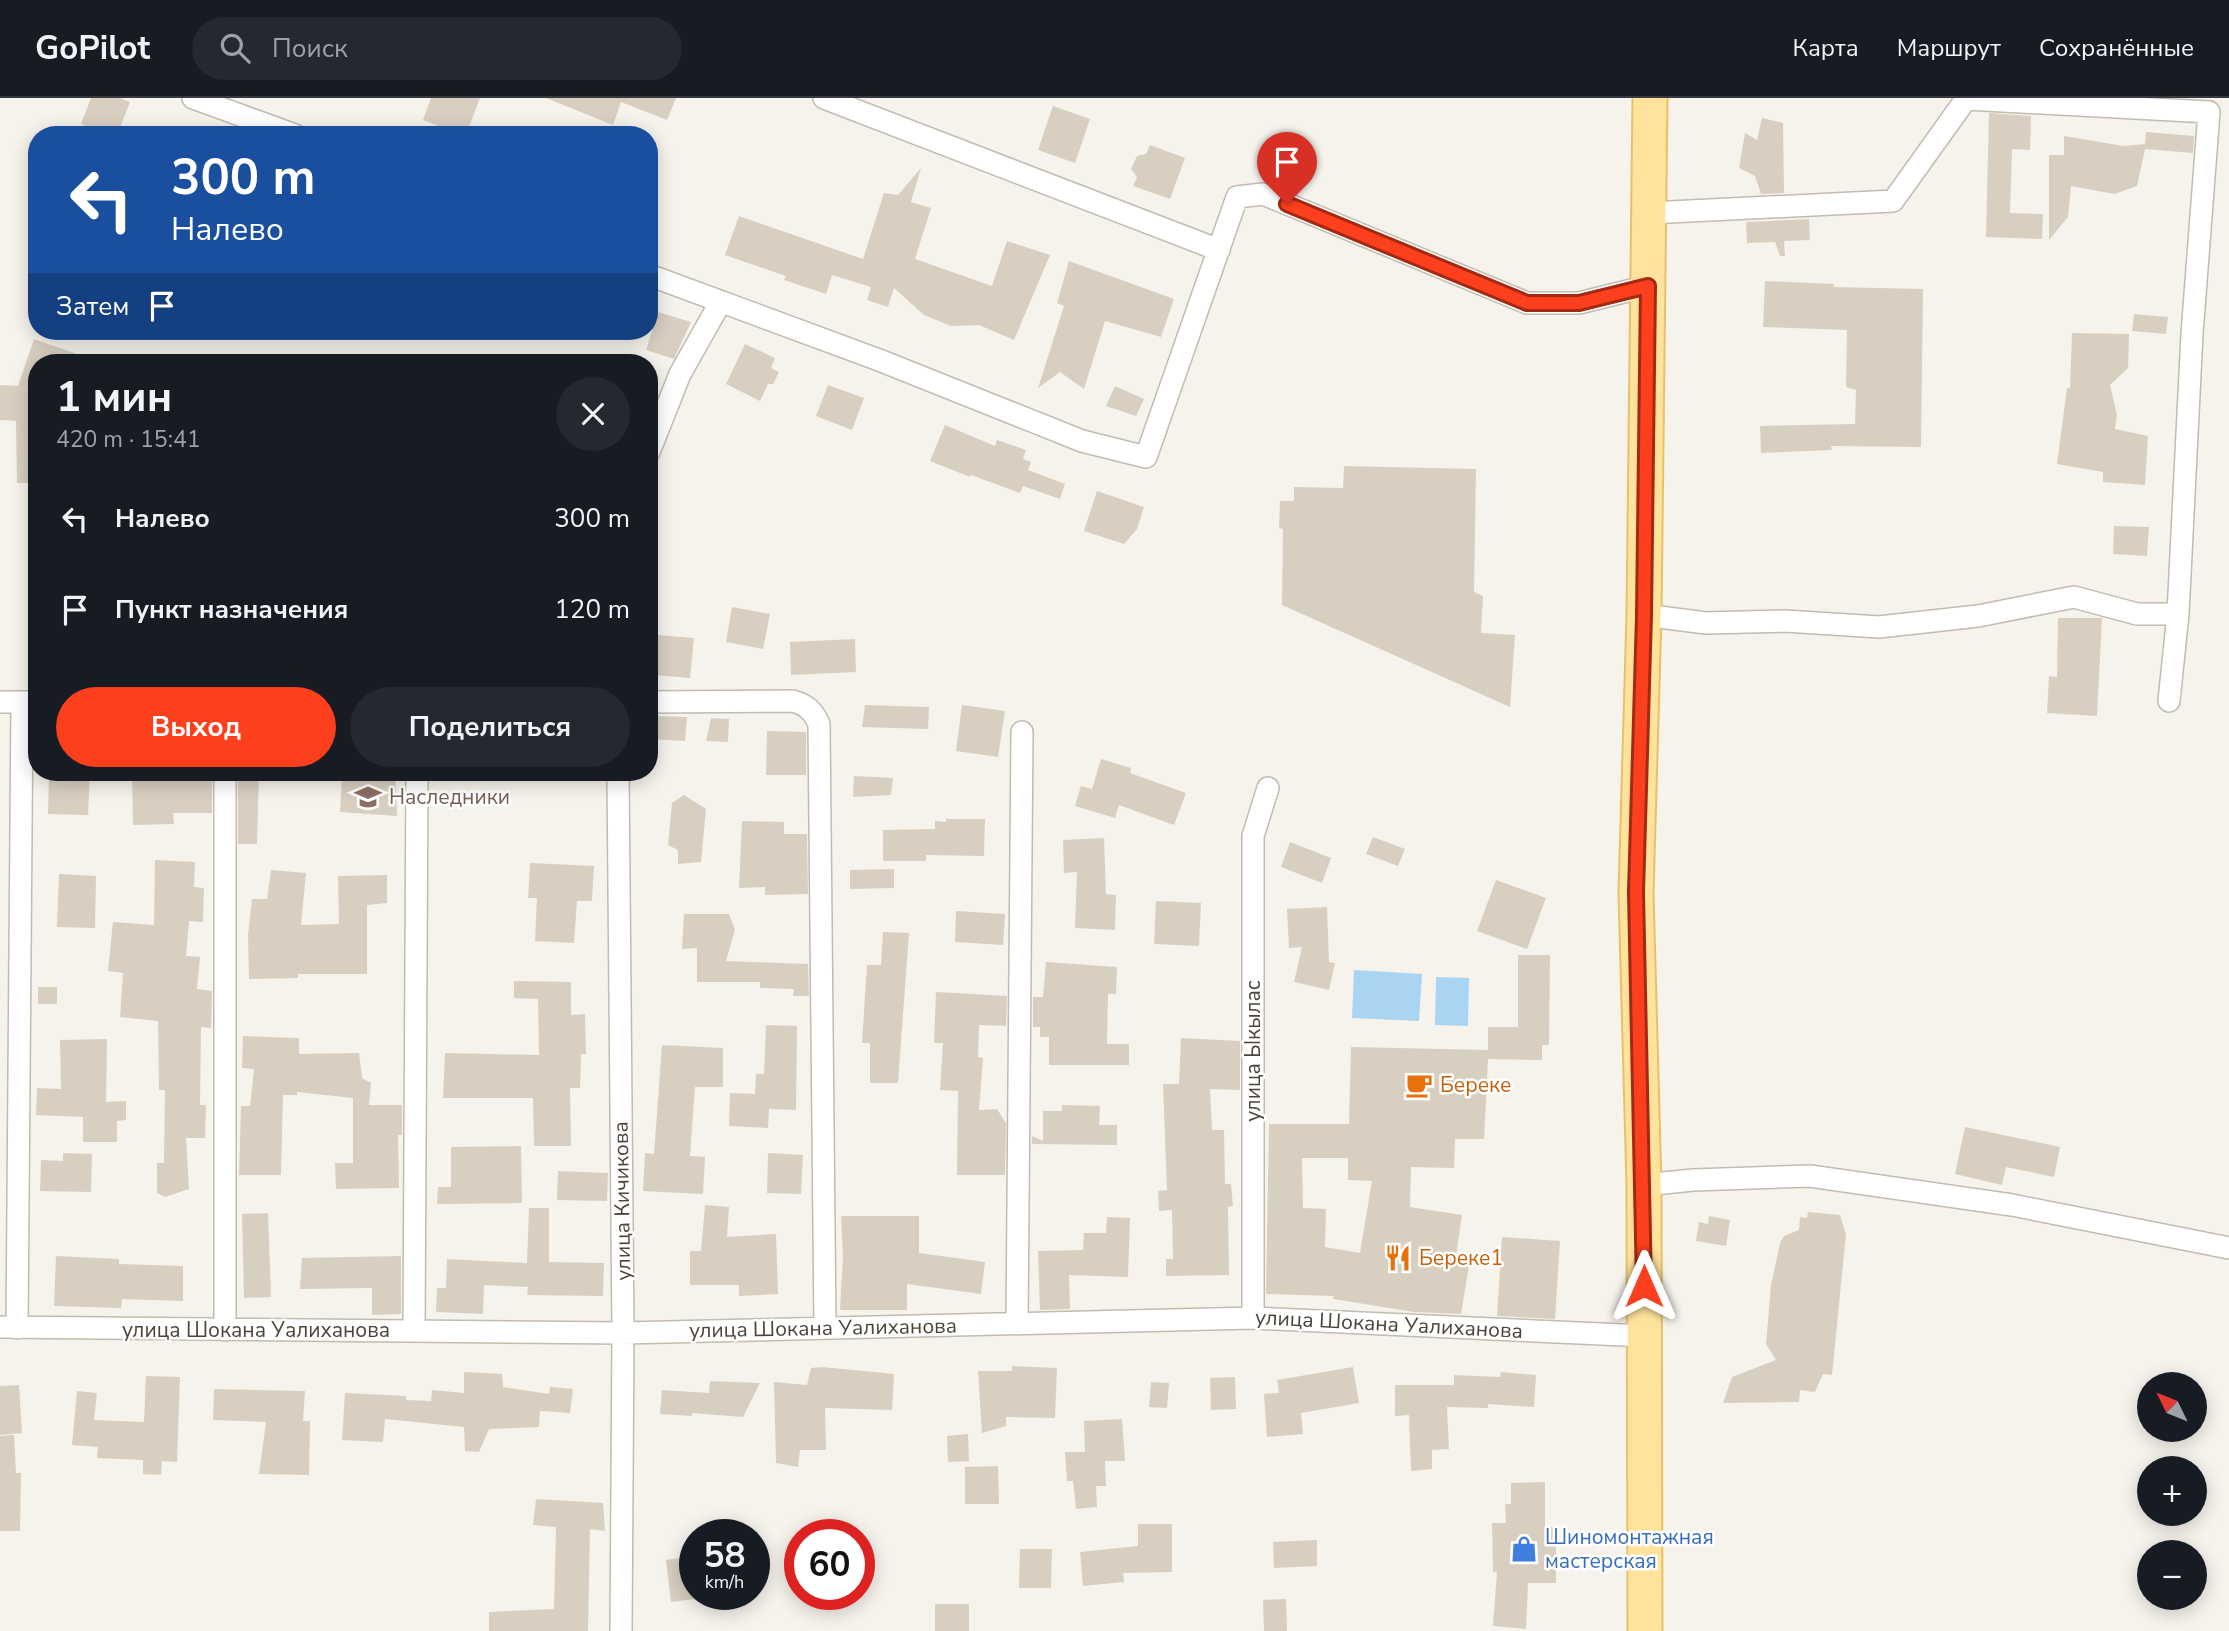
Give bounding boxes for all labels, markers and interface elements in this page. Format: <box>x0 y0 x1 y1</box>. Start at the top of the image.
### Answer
search box <box>192 17 682 80</box>
text: GoPilot <box>35 26 150 71</box>
icon: search <box>216 29 254 67</box>
text: Поиск <box>272 31 348 66</box>
text: Карта <box>1793 32 1859 64</box>
text: Маршрут <box>1897 32 2001 64</box>
text: Сохранённые <box>2039 32 2194 64</box>
pin <box>1257 132 1317 204</box>
icon: arrive <box>1268 143 1306 181</box>
text: 300 m <box>171 144 315 211</box>
icon: left <box>56 154 147 245</box>
text: Налево <box>171 208 284 251</box>
icon: arrive <box>143 287 181 325</box>
text: Затем <box>56 289 129 324</box>
text: 1 мин <box>56 369 172 426</box>
button: close <box>556 377 630 451</box>
text: 420 m · 15:41 <box>56 424 201 455</box>
icon: left <box>56 500 94 538</box>
text: Налево <box>115 501 210 536</box>
text: 300 m <box>554 501 630 536</box>
icon: arrive <box>56 591 94 629</box>
text: Пункт назначения <box>115 592 348 627</box>
text: 120 m <box>554 592 630 627</box>
button: Выход <box>56 687 336 767</box>
button: Поделиться <box>350 687 630 767</box>
school or university icon: Наследники <box>353 782 383 812</box>
place label: Наследники <box>389 783 510 811</box>
street label: улица Ыкылас <box>1239 980 1267 1122</box>
cafe icon: Береке <box>1404 1070 1434 1100</box>
place label: Береке <box>1440 1071 1512 1099</box>
street label: улица Кичикова <box>607 1121 637 1281</box>
restaurant icon: Береке1 <box>1383 1243 1413 1273</box>
place label: Береке1 <box>1419 1244 1503 1272</box>
position arrow <box>1607 1249 1681 1323</box>
street label: улица Шокана Уалиханова <box>1254 1303 1524 1345</box>
street label: улица Шокана Уалиханова <box>689 1312 957 1344</box>
street label: улица Шокана Уалиханова <box>122 1316 390 1344</box>
north arrow <box>2137 1372 2207 1442</box>
map controls <box>2137 1372 2207 1610</box>
button: + <box>2137 1456 2207 1526</box>
speed limit sign: 60 <box>784 1519 875 1610</box>
place label: Шиномонтажная мастерская <box>1545 1523 1714 1575</box>
text: 58 <box>703 1532 746 1579</box>
shop icon: Шиномонтажная мастерская <box>1509 1534 1539 1564</box>
button: − <box>2137 1540 2207 1610</box>
text: km/h <box>705 1570 744 1594</box>

